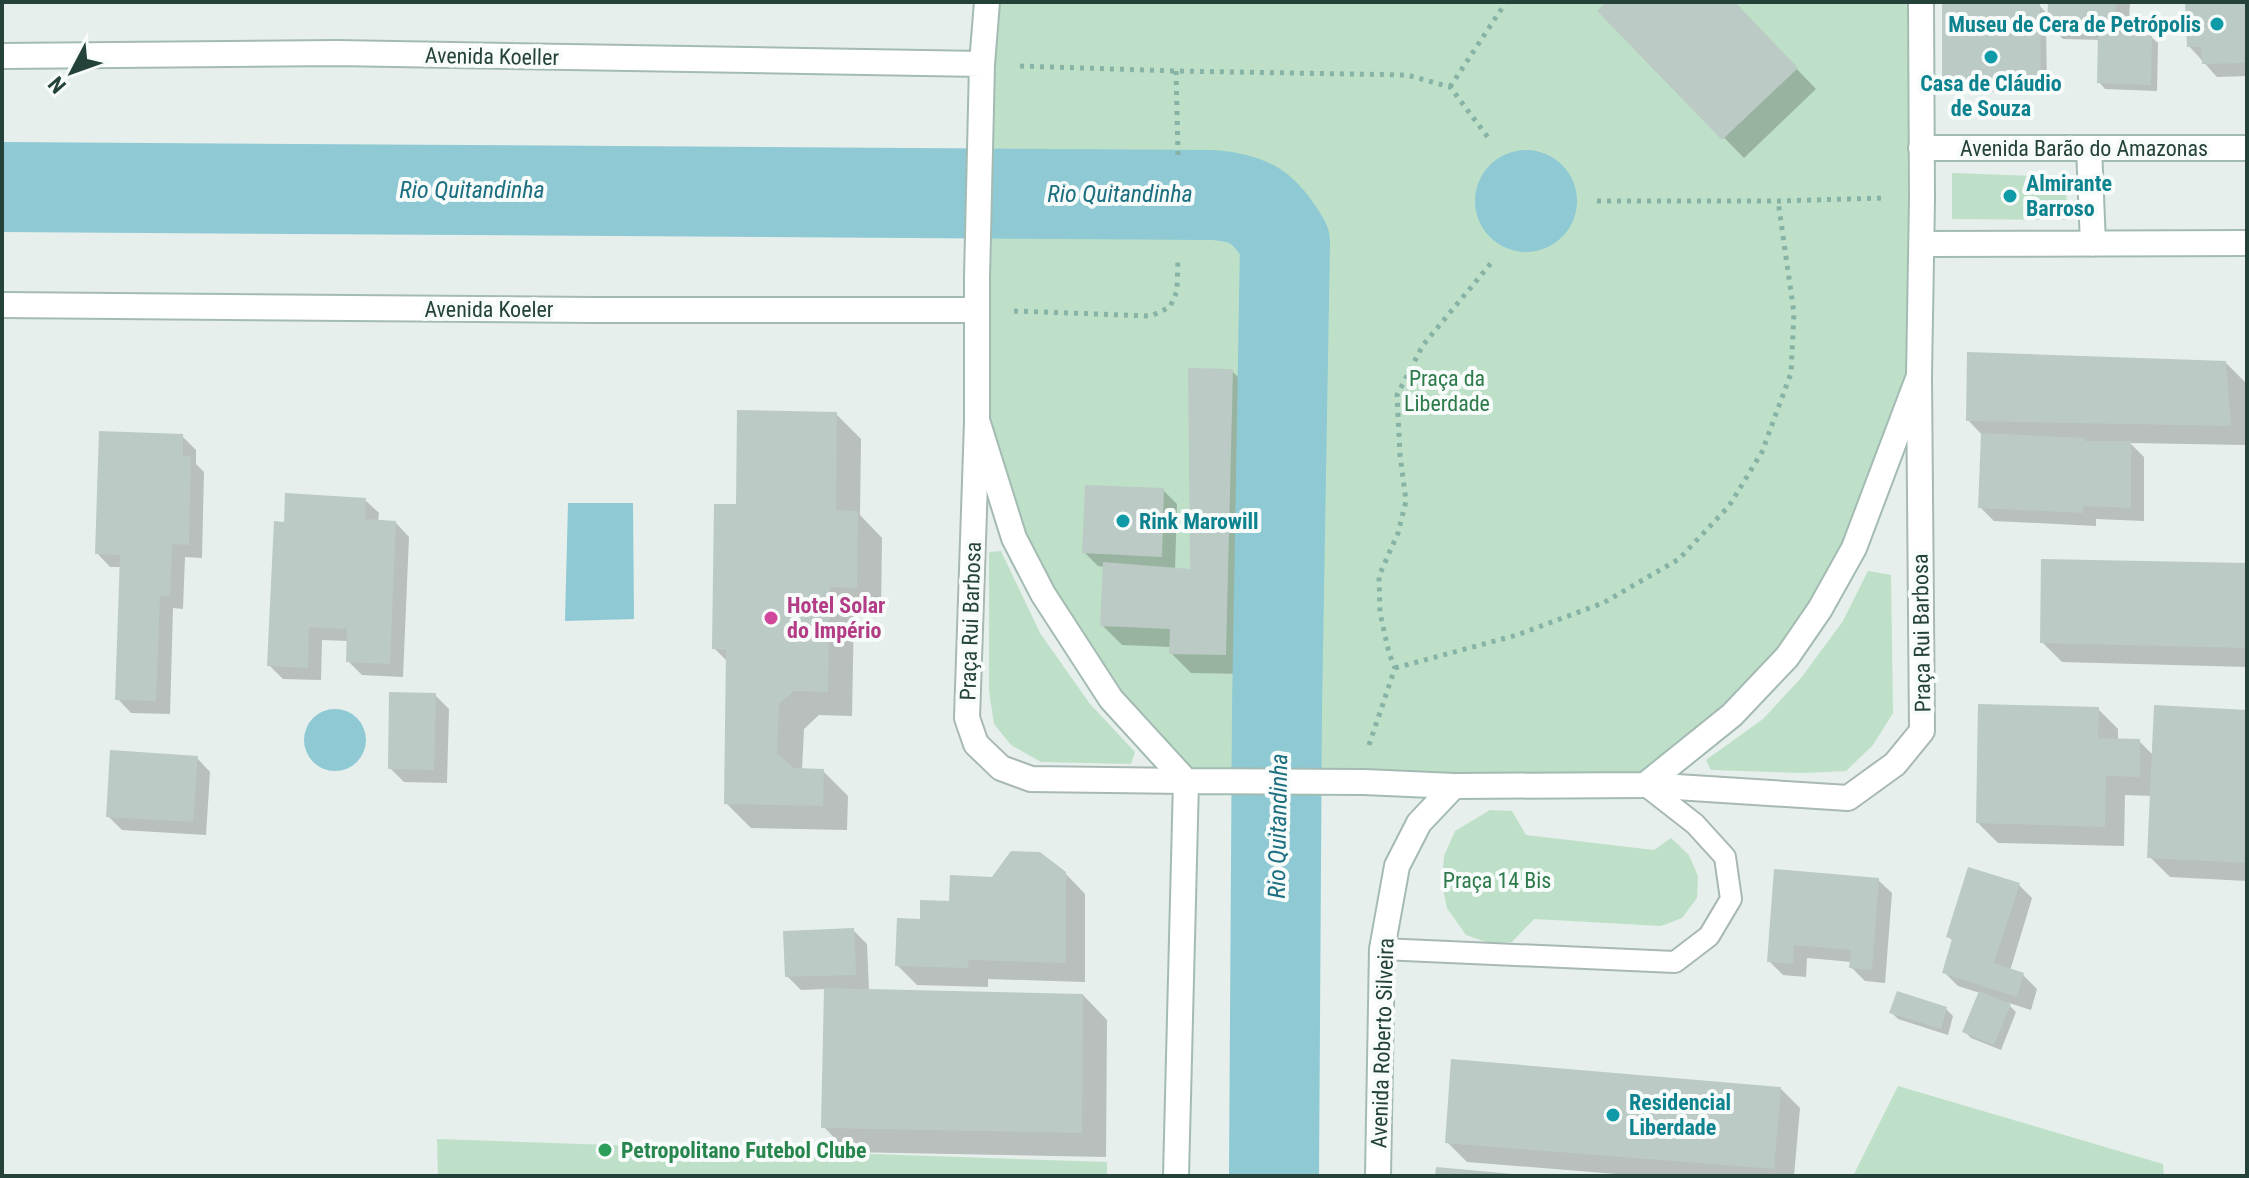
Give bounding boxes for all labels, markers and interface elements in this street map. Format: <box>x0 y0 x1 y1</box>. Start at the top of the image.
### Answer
place label: Museu de Cera de Petrópolis <box>1948 12 2201 37</box>
marker: Museu de Cera de Petrópolis <box>2208 15 2226 33</box>
north arrow <box>32 32 112 112</box>
street label: Avenida Koeller <box>425 43 560 70</box>
marker: Casa de Cláudio de Souza <box>1982 48 2000 66</box>
place label: Casa de Cláudio de Souza <box>1920 71 2062 121</box>
text: N <box>43 72 71 98</box>
street label: Avenida Barão do Amazonas <box>1960 136 2208 161</box>
place label: Almirante Barroso <box>2026 171 2112 221</box>
water label: Rio Quitandinha <box>399 176 545 204</box>
water label: Rio Quitandinha <box>1047 180 1193 208</box>
marker: Almirante Barroso <box>2001 187 2019 205</box>
street label: Avenida Koeler <box>424 297 554 322</box>
park label: Praça da Liberdade <box>1404 366 1490 416</box>
place label: Rink Marowill <box>1139 509 1259 534</box>
marker: Rink Marowill <box>1114 512 1132 530</box>
street label: Praça Rui Barbosa <box>955 541 986 701</box>
street label: Praça Rui Barbosa <box>1908 553 1935 713</box>
place label: Hotel Solar do Império <box>787 593 885 643</box>
marker: Hotel Solar do Império <box>762 609 780 627</box>
water label: Rio Quitandinha <box>1263 753 1293 899</box>
park label: Praça 14 Bis <box>1443 868 1551 893</box>
street label: Avenida Roberto Silveira <box>1366 937 1399 1149</box>
place label: Residencial Liberdade <box>1629 1090 1731 1140</box>
marker: Residencial Liberdade <box>1604 1106 1622 1124</box>
place label: Petropolitano Futebol Clube <box>621 1138 866 1163</box>
marker: Petropolitano Futebol Clube <box>596 1141 614 1159</box>

